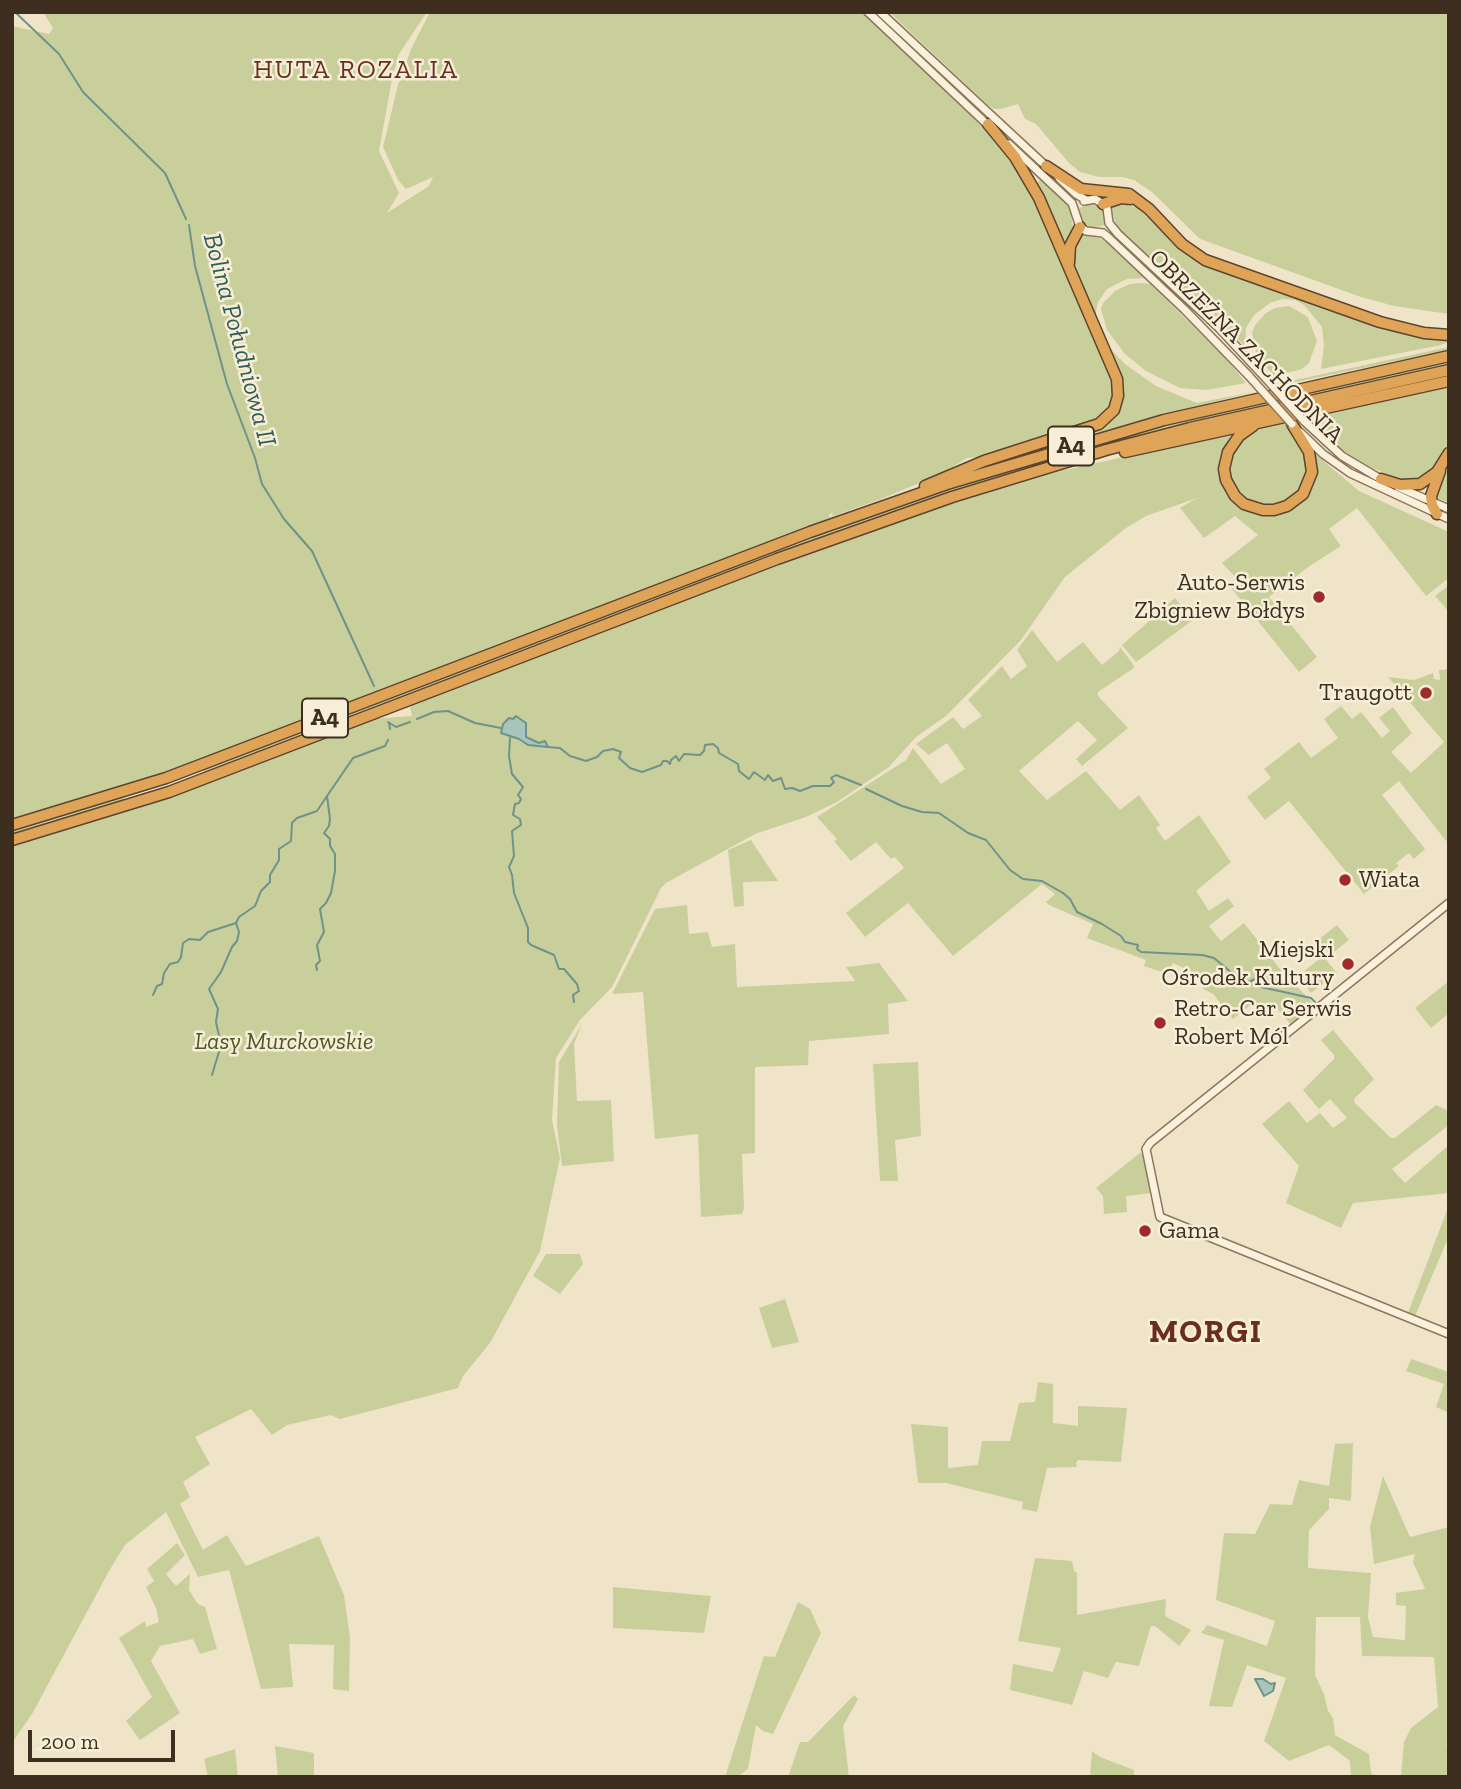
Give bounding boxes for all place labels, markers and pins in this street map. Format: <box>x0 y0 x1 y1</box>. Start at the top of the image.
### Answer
place label: Auto-Serwis Zbigniew Bołdys <box>1134 569 1305 625</box>
marker: Auto-Serwis Zbigniew Bołdys <box>1311 589 1327 605</box>
place label: Traugott <box>1319 679 1412 707</box>
marker: Traugott <box>1418 685 1434 701</box>
place label: Wiata <box>1359 866 1420 894</box>
marker: Wiata <box>1337 872 1353 888</box>
place label: Miejski Ośrodek Kultury <box>1161 936 1334 992</box>
marker: Miejski Ośrodek Kultury <box>1340 956 1356 972</box>
place label: Retro-Car Serwis Robert Mól <box>1174 995 1352 1051</box>
marker: Retro-Car Serwis Robert Mól <box>1152 1015 1168 1031</box>
place label: Gama <box>1159 1217 1219 1245</box>
marker: Gama <box>1137 1223 1153 1239</box>

